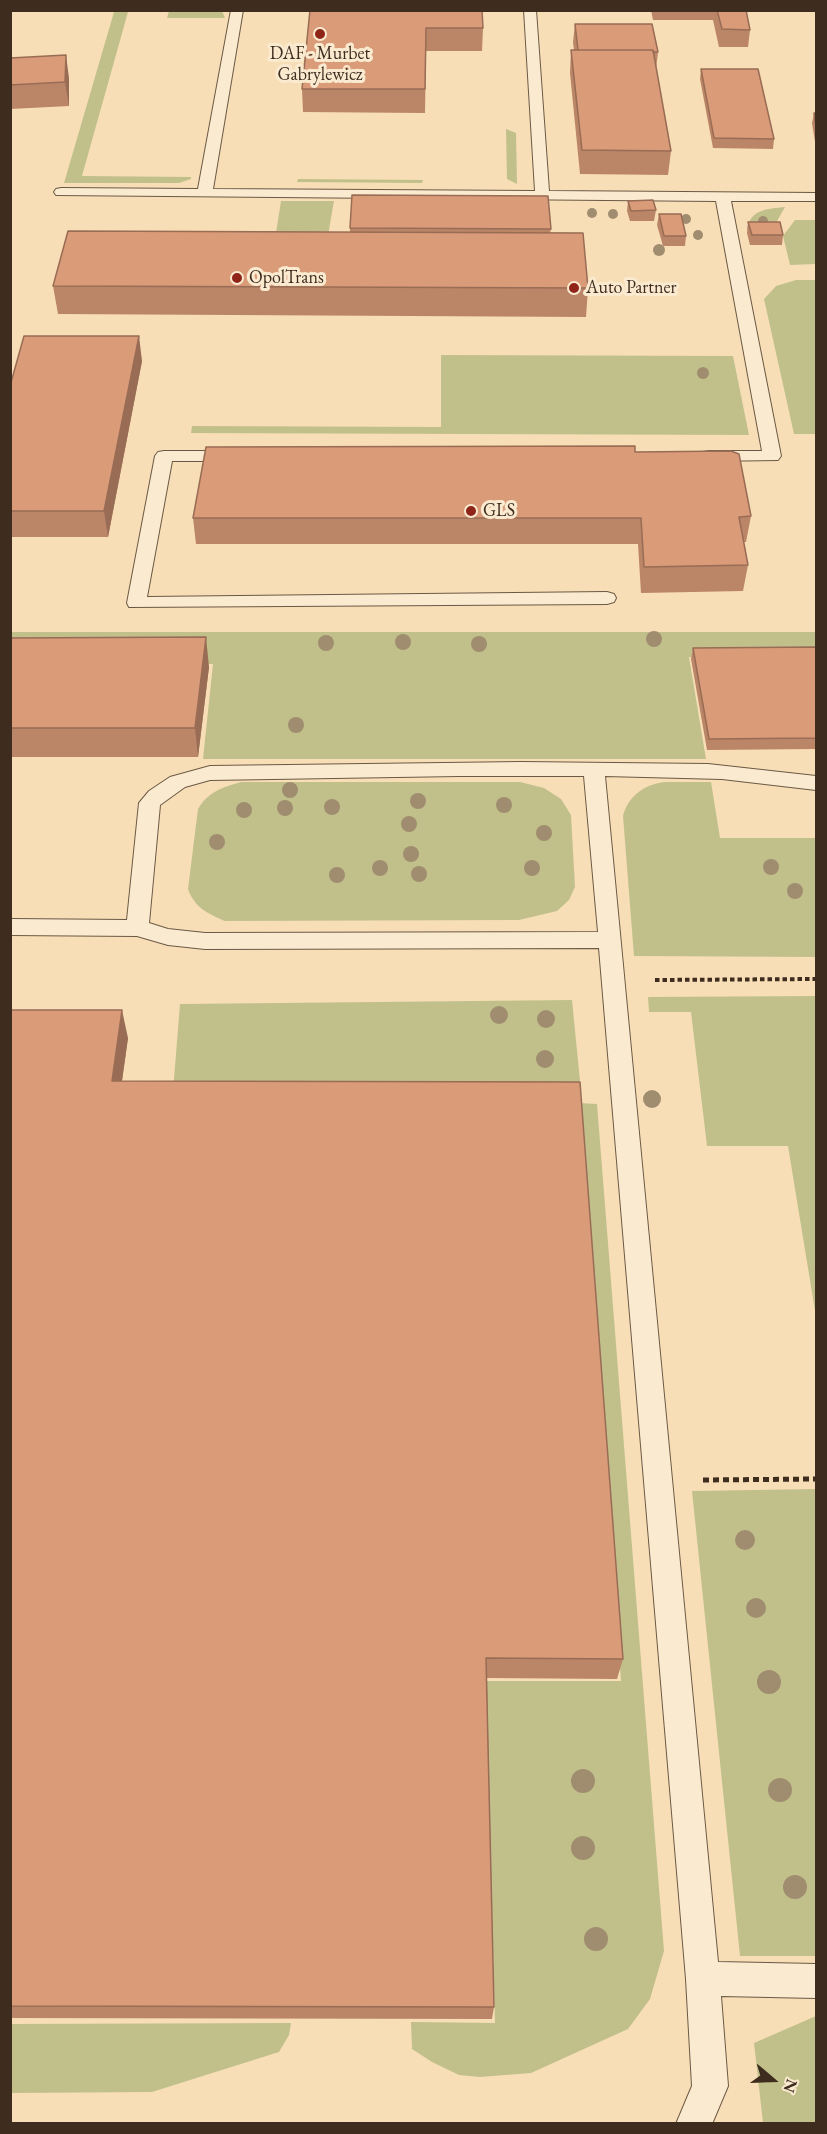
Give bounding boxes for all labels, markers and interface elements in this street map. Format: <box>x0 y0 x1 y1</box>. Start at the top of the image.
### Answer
marker: DAF - Murbet Gabrylewicz <box>313 27 327 41</box>
place label: DAF - Murbet Gabrylewicz <box>270 43 370 86</box>
place label: OpolTrans <box>249 267 324 289</box>
marker: OpolTrans <box>230 271 244 285</box>
place label: Auto Partner <box>586 277 677 299</box>
marker: Auto Partner <box>567 281 581 295</box>
place label: GLS <box>483 500 515 522</box>
marker: GLS <box>464 504 478 518</box>
north arrow <box>743 2050 803 2110</box>
text: N <box>778 2076 803 2096</box>

